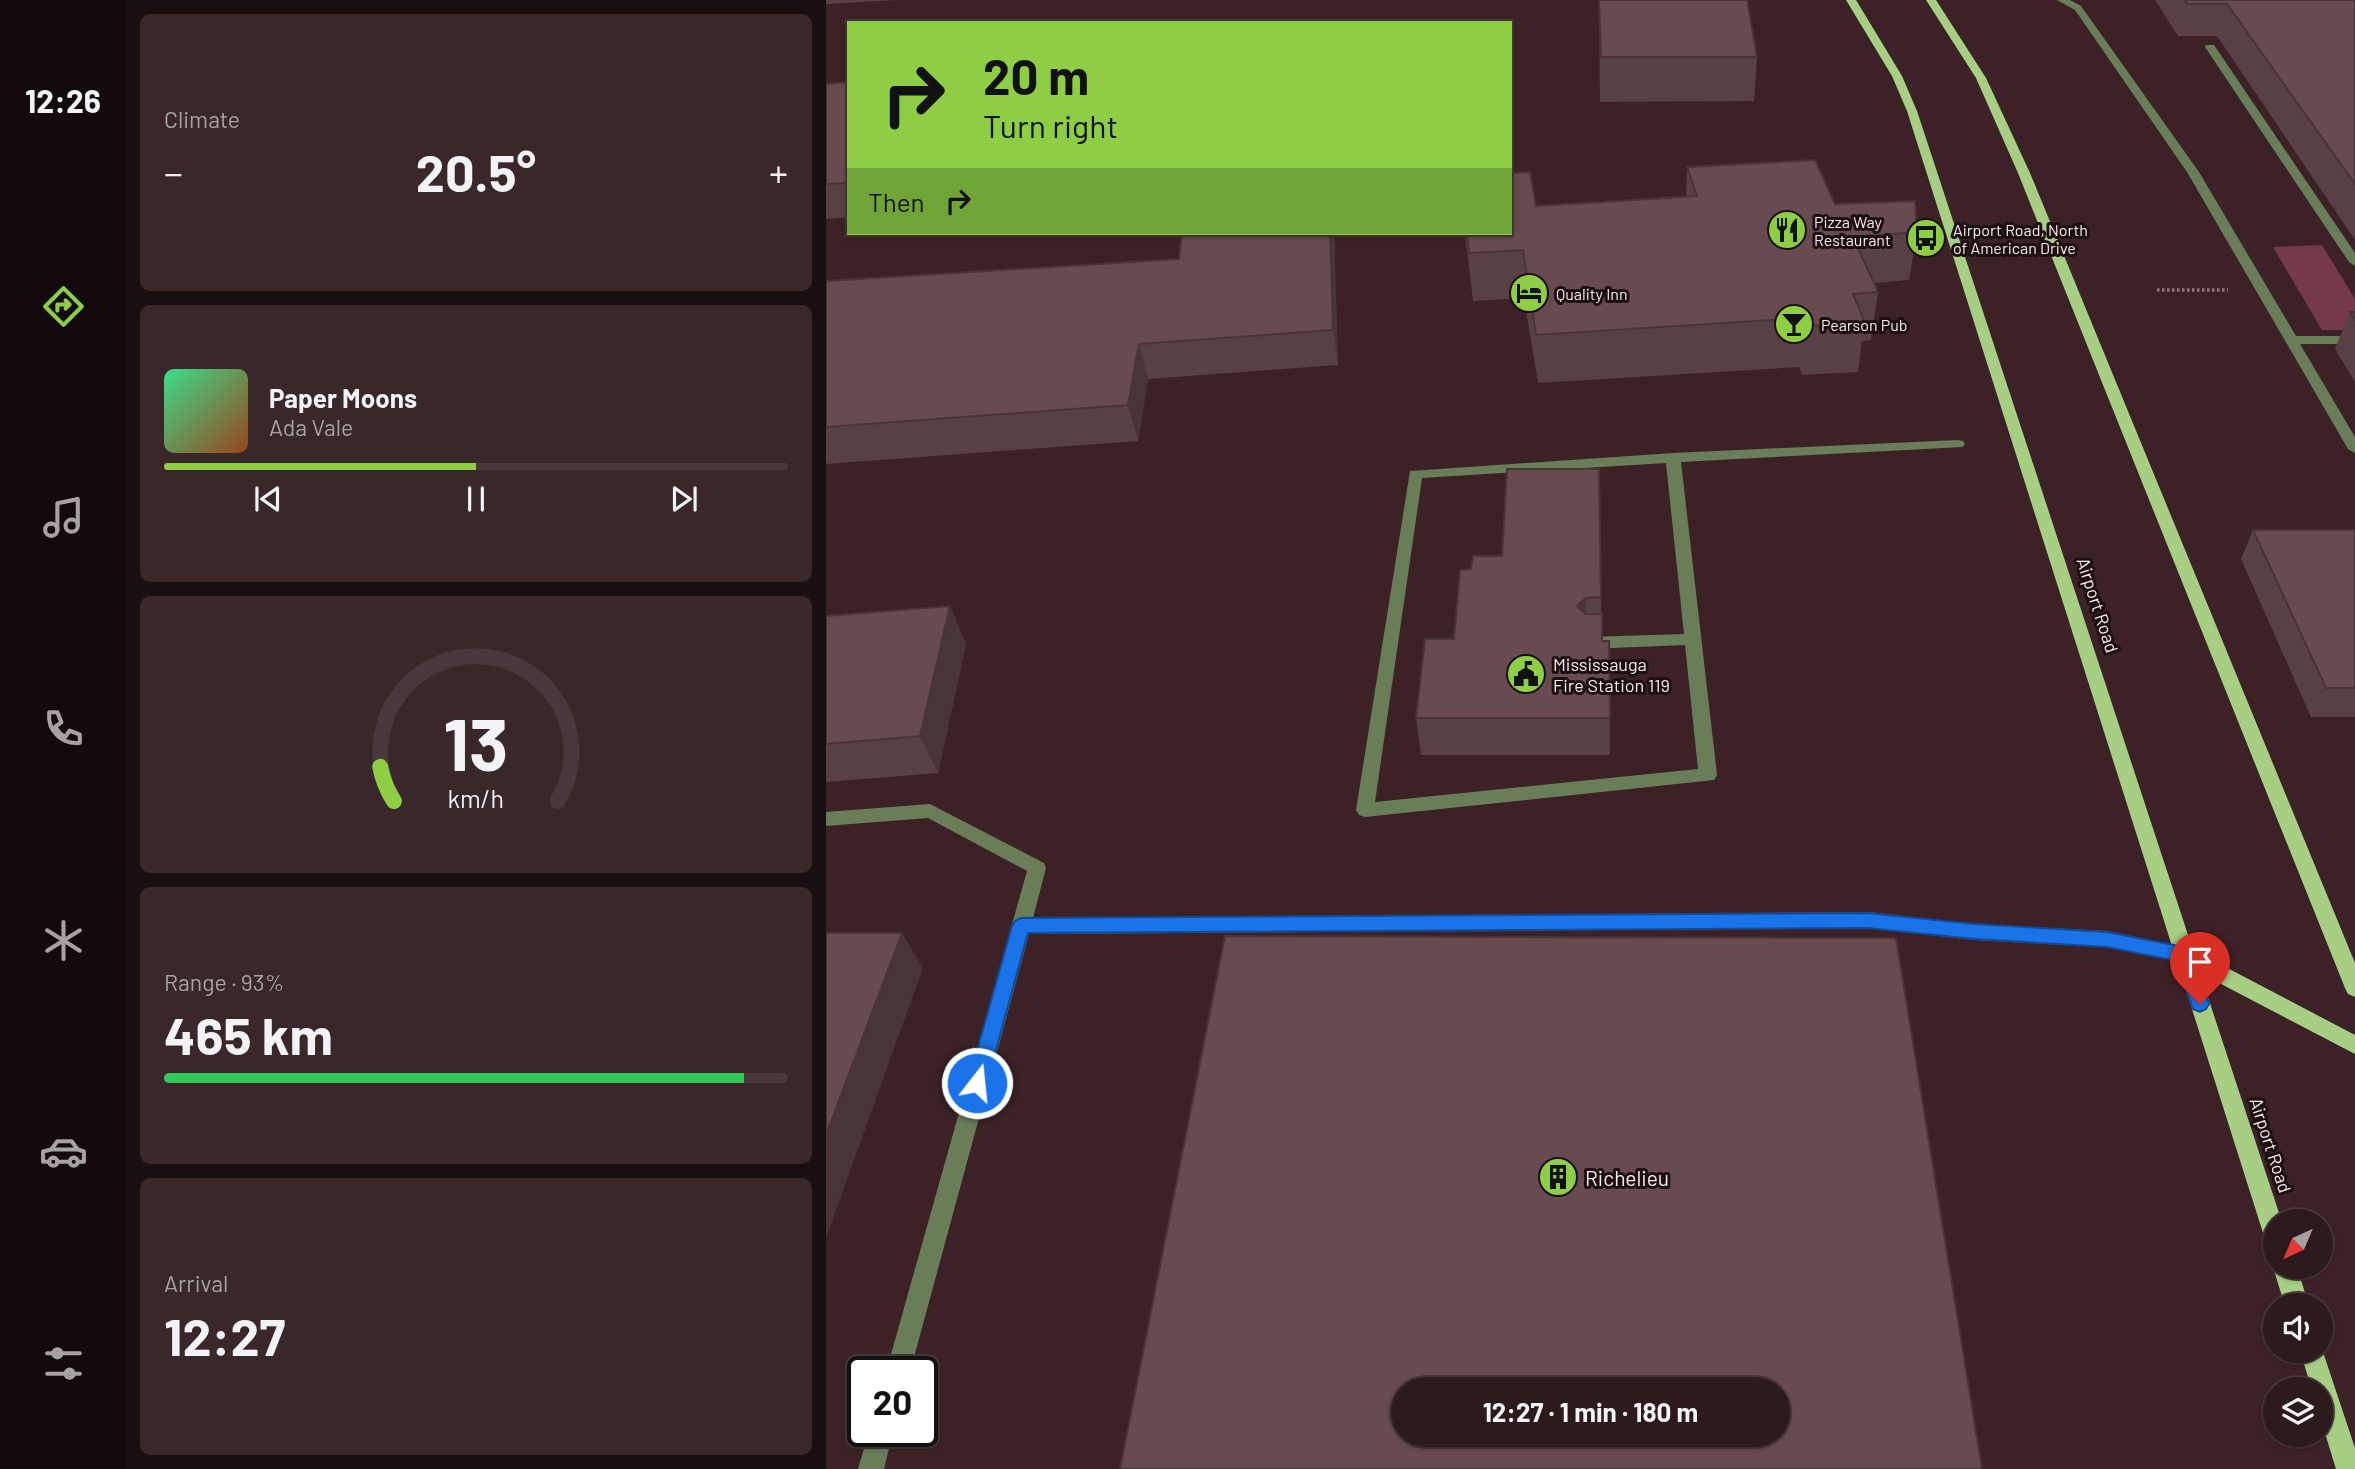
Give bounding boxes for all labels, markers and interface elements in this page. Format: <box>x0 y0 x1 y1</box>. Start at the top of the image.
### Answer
text: 20 m <box>983 46 1089 105</box>
icon: right <box>868 49 959 140</box>
text: 12:26 <box>25 81 101 119</box>
text: Climate <box>164 105 240 133</box>
text: Turn right <box>983 106 1118 144</box>
text: 20.5° <box>416 140 536 202</box>
text: − <box>164 149 183 195</box>
text: + <box>769 149 788 195</box>
icon: right <box>939 182 977 220</box>
text: Then <box>868 186 925 217</box>
restaurant icon: Pizza Way Restaurant <box>1766 209 1808 251</box>
place label: Pizza Way Restaurant <box>1814 212 1891 249</box>
bus stop icon: Airport Road, North of American Drive <box>1905 217 1947 259</box>
place label: Airport Road, North of American Drive <box>1953 220 2088 257</box>
hotel icon: Quality Inn <box>1508 272 1550 314</box>
icon: directions <box>39 282 88 331</box>
place label: Quality Inn <box>1556 284 1628 303</box>
bar icon: Pearson Pub <box>1773 303 1815 345</box>
place label: Pearson Pub <box>1821 315 1908 334</box>
text: Paper Moons <box>269 382 417 413</box>
text: Ada Vale <box>269 413 353 441</box>
icon: previous <box>249 480 287 518</box>
icon: pause <box>457 480 495 518</box>
icon: next <box>665 480 703 518</box>
icon: music <box>39 493 88 542</box>
street label: Airport Road <box>2072 555 2124 655</box>
public building icon: Mississauga Fire Station 119 <box>1505 653 1547 695</box>
place label: Mississauga Fire Station 119 <box>1553 653 1670 696</box>
text: 13 <box>443 698 509 786</box>
icon: phone <box>39 704 88 753</box>
text: km/h <box>448 782 504 812</box>
icon: climate <box>39 916 88 965</box>
pin <box>2170 932 2230 1004</box>
icon: arrive <box>2181 943 2219 981</box>
text: Range · 93% <box>164 968 284 996</box>
text: 465 km <box>164 1003 333 1065</box>
position arrow <box>940 1046 1014 1120</box>
street label: Airport Road <box>2245 1095 2297 1195</box>
icon: car <box>39 1127 88 1176</box>
building icon: Richelieu <box>1537 1156 1579 1198</box>
place label: Richelieu <box>1585 1165 1669 1190</box>
north arrow <box>2263 1209 2333 1279</box>
map controls <box>2263 1209 2333 1447</box>
text: Arrival <box>164 1269 228 1297</box>
button: sound <box>2263 1293 2333 1363</box>
text: 12:27 <box>164 1304 285 1366</box>
icon: filters <box>39 1339 88 1388</box>
speed limit sign: 20 <box>847 1356 938 1447</box>
button: layers <box>2263 1377 2333 1447</box>
text: 12:27 · 1 min · 180 m <box>1483 1396 1698 1427</box>

